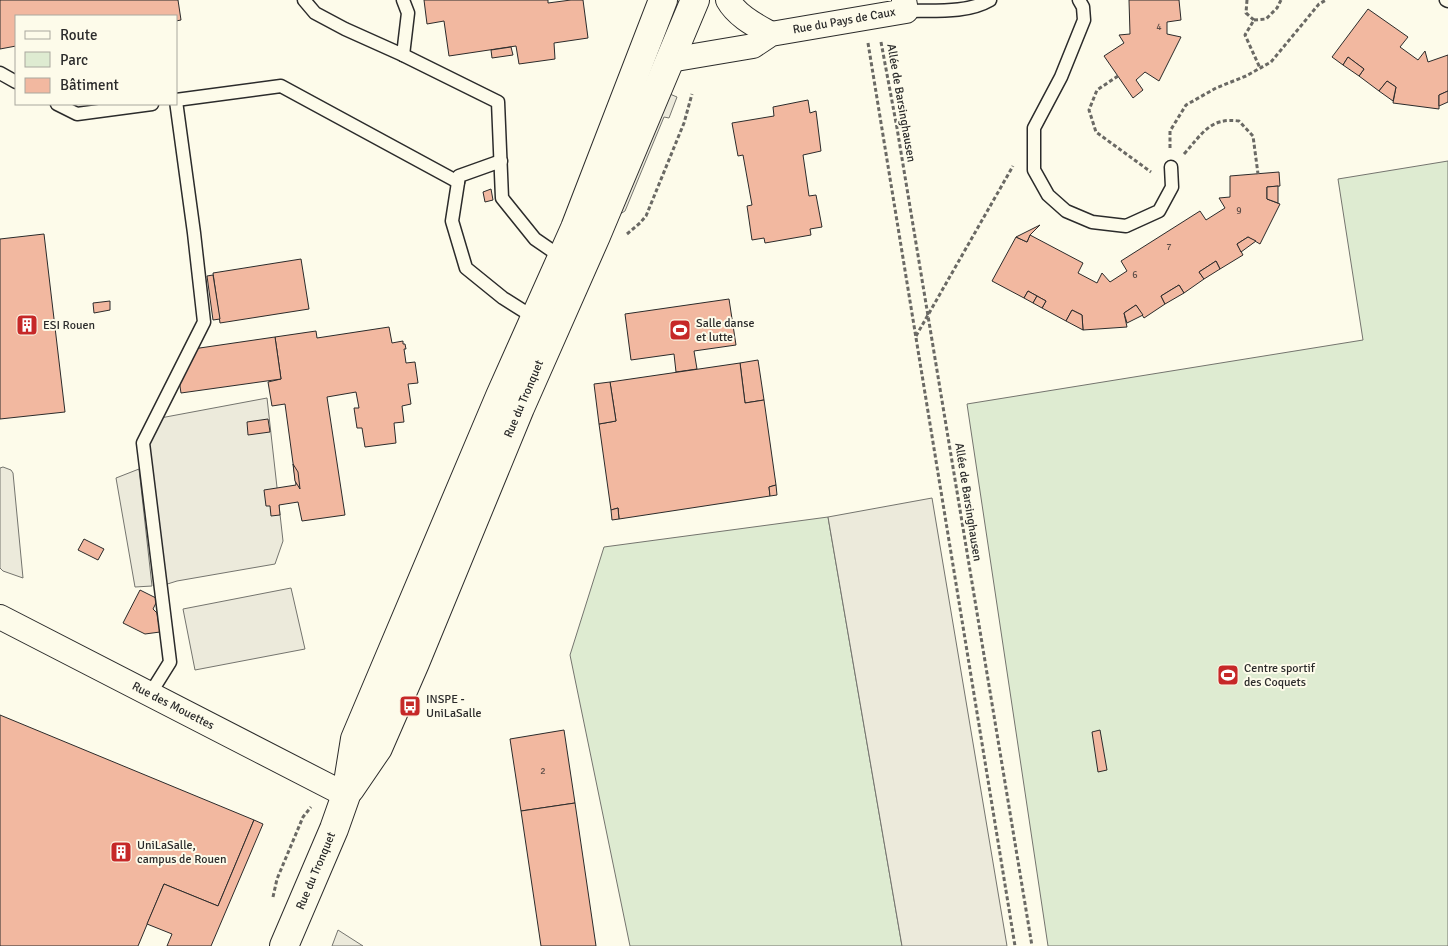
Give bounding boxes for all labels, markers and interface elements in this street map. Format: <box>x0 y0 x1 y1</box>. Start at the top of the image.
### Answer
street label: Rue du Pays de Caux <box>791 5 897 37</box>
legend <box>15 15 178 105</box>
house number: 4 <box>1156 21 1162 33</box>
text: Route <box>60 26 97 44</box>
street label: Allée de Barsinghausen <box>883 43 919 163</box>
text: Parc <box>60 51 88 69</box>
text: Bâtiment <box>60 76 119 94</box>
house number: 9 <box>1236 205 1242 217</box>
house number: 7 <box>1166 241 1172 253</box>
house number: 6 <box>1132 269 1138 281</box>
building icon: ESI Rouen <box>15 313 39 337</box>
place label: Salle danse et lutte <box>696 316 754 345</box>
place label: ESI Rouen <box>43 318 95 333</box>
sports icon: Salle danse et lutte <box>668 318 692 342</box>
street label: Rue du Tronquet <box>501 358 547 440</box>
street label: Allée de Barsinghausen <box>951 442 985 562</box>
place label: Centre sportif des Coquets <box>1244 661 1316 690</box>
sports icon: Centre sportif des Coquets <box>1216 663 1240 687</box>
street label: Rue des Mouettes <box>129 679 217 733</box>
place label: INSPE - UniLaSalle <box>426 692 482 721</box>
bus stop icon: INSPE - UniLaSalle <box>398 694 422 718</box>
house number: 2 <box>540 765 546 777</box>
street label: Rue du Tronquet <box>293 830 339 912</box>
place label: UniLaSalle, campus de Rouen <box>137 838 227 867</box>
building icon: UniLaSalle, campus de Rouen <box>109 840 133 864</box>

